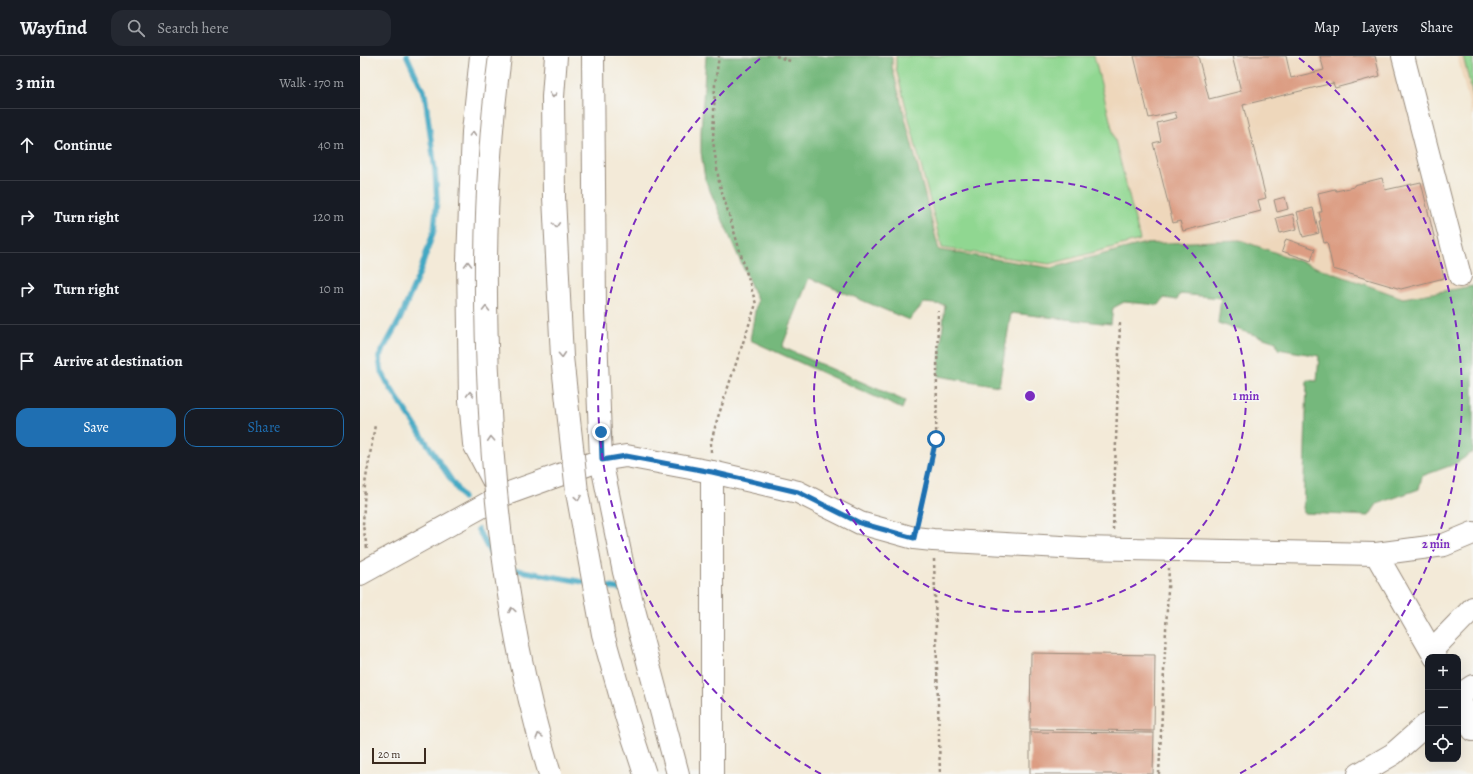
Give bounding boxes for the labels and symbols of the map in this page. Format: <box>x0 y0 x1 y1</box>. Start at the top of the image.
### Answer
one-way arrow <box>549 92 558 98</box>
one-way arrow <box>469 131 478 137</box>
one-way arrow <box>551 222 560 228</box>
one-way arrow <box>464 261 472 267</box>
one-way arrow <box>482 306 490 312</box>
one-way arrow <box>558 352 567 358</box>
text: 1 min <box>1233 388 1260 404</box>
centre of rings <box>1023 389 1037 403</box>
one-way arrow <box>465 391 474 397</box>
route end <box>592 423 610 441</box>
route start <box>927 430 945 448</box>
one-way arrow <box>487 436 495 442</box>
one-way arrow <box>573 495 582 501</box>
text: 2 min <box>1422 536 1450 552</box>
one-way arrow <box>508 606 517 613</box>
one-way arrow <box>536 733 544 740</box>
scale bar <box>372 746 426 765</box>

